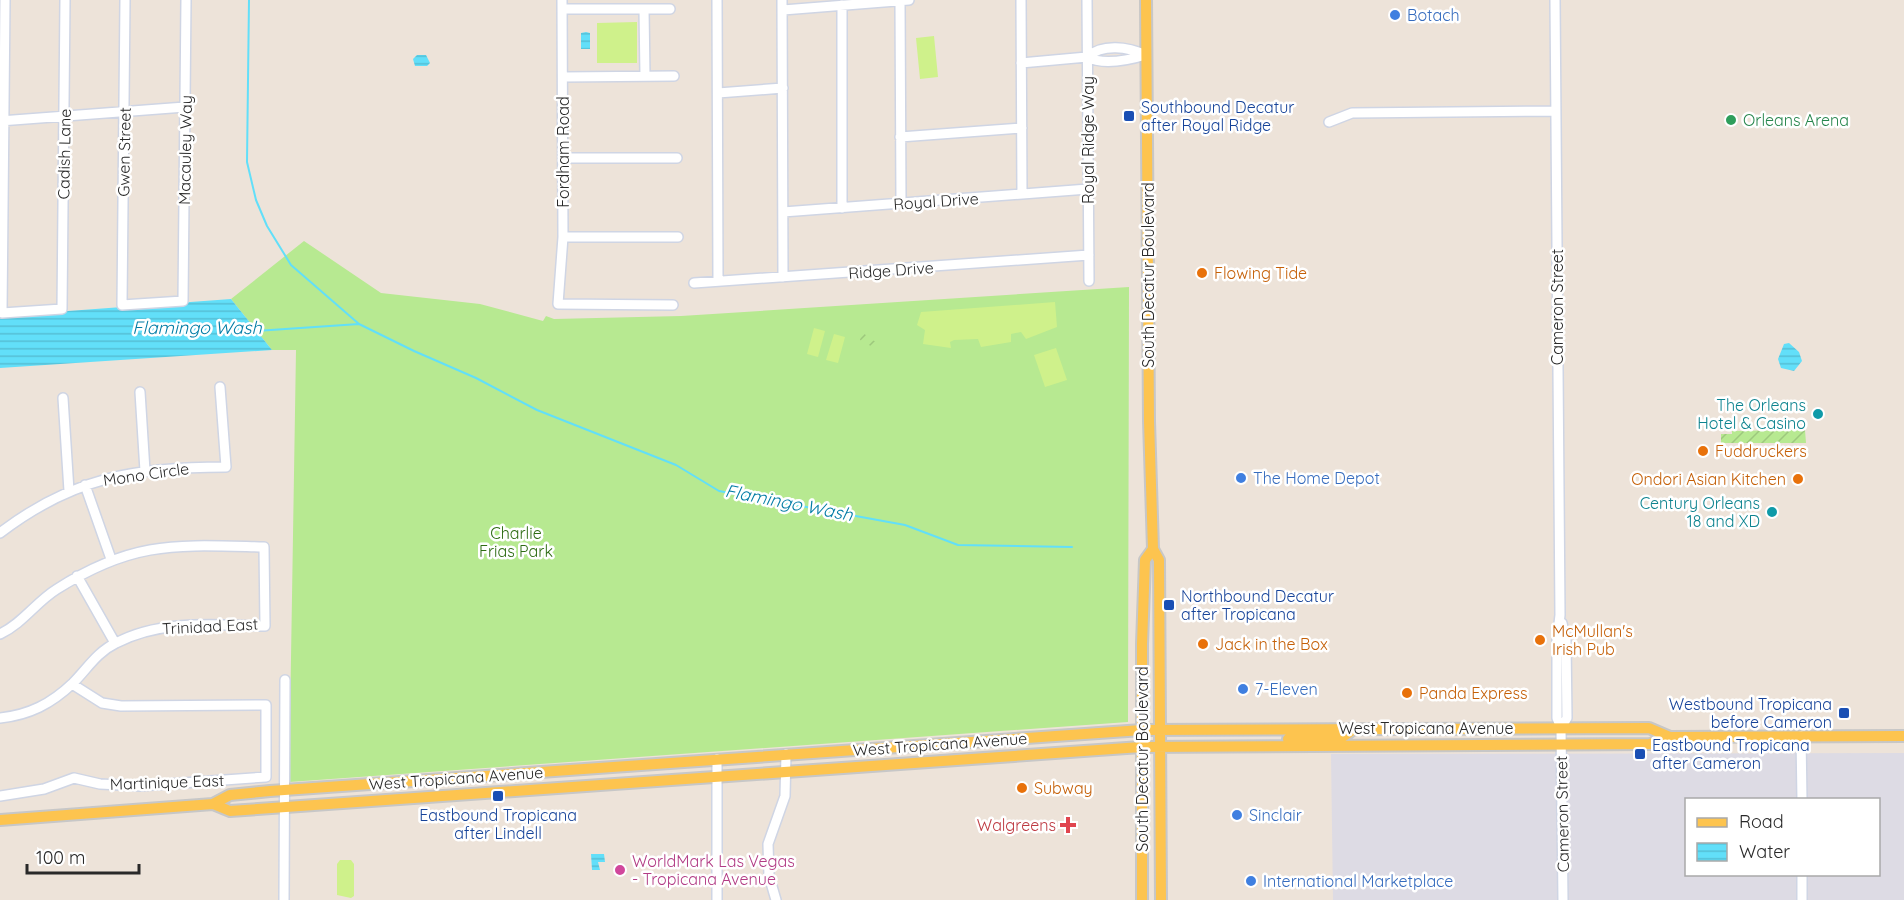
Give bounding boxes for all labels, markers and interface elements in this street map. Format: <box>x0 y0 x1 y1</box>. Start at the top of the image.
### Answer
place label: Botach <box>1407 5 1460 25</box>
marker: Botach <box>1388 8 1402 22</box>
street label: Royal Ridge Way <box>1078 76 1098 204</box>
street label: Macauley Way <box>174 95 196 205</box>
street label: Fordham Road <box>553 96 573 208</box>
place label: Southbound Decatur after Royal Ridge <box>1141 97 1294 135</box>
street label: Gwen Street <box>113 107 135 197</box>
street label: Cadish Lane <box>53 108 75 200</box>
marker: Southbound Decatur after Royal Ridge <box>1122 109 1136 123</box>
place label: Orleans Arena <box>1743 110 1849 130</box>
marker: Orleans Arena <box>1724 113 1738 127</box>
street label: South Decatur Boulevard <box>1138 182 1158 368</box>
street label: Royal Drive <box>893 188 979 214</box>
street label: Cameron Street <box>1547 249 1567 365</box>
street label: Ridge Drive <box>848 257 934 283</box>
place label: Flowing Tide <box>1214 263 1307 283</box>
marker: Flowing Tide <box>1195 266 1209 280</box>
water label: Flamingo Wash <box>132 316 262 339</box>
place label: The Orleans Hotel & Casino <box>1697 395 1806 433</box>
marker: The Orleans Hotel & Casino <box>1811 407 1825 421</box>
place label: Fuddruckers <box>1715 441 1807 461</box>
marker: Fuddruckers <box>1696 444 1710 458</box>
street label: Mono Circle <box>102 458 190 490</box>
place label: The Home Depot <box>1253 468 1380 488</box>
place label: Ondori Asian Kitchen <box>1631 469 1786 489</box>
marker: The Home Depot <box>1234 471 1248 485</box>
marker: Ondori Asian Kitchen <box>1791 472 1805 486</box>
water label: Flamingo Wash <box>723 479 856 526</box>
place label: Century Orleans 18 and XD <box>1640 493 1760 531</box>
marker: Century Orleans 18 and XD <box>1765 505 1779 519</box>
park label: Charlie Frias Park <box>479 523 553 561</box>
place label: Northbound Decatur after Tropicana <box>1181 586 1334 624</box>
marker: Northbound Decatur after Tropicana <box>1162 598 1176 612</box>
street label: Trinidad East <box>161 613 259 639</box>
place label: McMullan's Irish Pub <box>1552 621 1633 659</box>
marker: McMullan's Irish Pub <box>1533 633 1547 647</box>
place label: Jack in the Box <box>1215 634 1328 654</box>
marker: Jack in the Box <box>1196 637 1210 651</box>
street label: South Decatur Boulevard <box>1132 666 1152 852</box>
place label: 7-Eleven <box>1255 679 1318 699</box>
marker: 7-Eleven <box>1236 682 1250 696</box>
place label: Panda Express <box>1419 683 1528 703</box>
marker: Panda Express <box>1400 686 1414 700</box>
place label: Westbound Tropicana before Cameron <box>1669 694 1832 732</box>
marker: Westbound Tropicana before Cameron <box>1837 706 1851 720</box>
street label: West Tropicana Avenue <box>1339 718 1513 738</box>
street label: West Tropicana Avenue <box>852 728 1028 760</box>
place label: Eastbound Tropicana after Cameron <box>1652 735 1810 773</box>
marker: Eastbound Tropicana after Cameron <box>1633 747 1647 761</box>
street label: Cameron Street <box>1551 756 1573 872</box>
street label: West Tropicana Avenue <box>368 762 544 794</box>
street label: Martinique East <box>109 770 225 794</box>
place label: Subway <box>1034 778 1093 798</box>
marker: Subway <box>1015 781 1029 795</box>
marker: Eastbound Tropicana after Lindell <box>491 789 505 803</box>
legend <box>1685 798 1880 876</box>
place label: Eastbound Tropicana after Lindell <box>419 805 577 843</box>
place label: Sinclair <box>1249 805 1302 825</box>
marker: Sinclair <box>1230 808 1244 822</box>
text: Road <box>1739 810 1784 833</box>
place label: Walgreens <box>977 815 1056 835</box>
marker: Walgreens <box>1061 818 1075 832</box>
scale bar <box>27 837 140 875</box>
text: Water <box>1739 840 1790 863</box>
text: 100 m <box>36 846 85 869</box>
place label: WorldMark Las Vegas - Tropicana Avenue <box>632 851 795 889</box>
marker: WorldMark Las Vegas - Tropicana Avenue <box>613 863 627 877</box>
place label: International Marketplace <box>1263 871 1453 891</box>
marker: International Marketplace <box>1244 874 1258 888</box>

